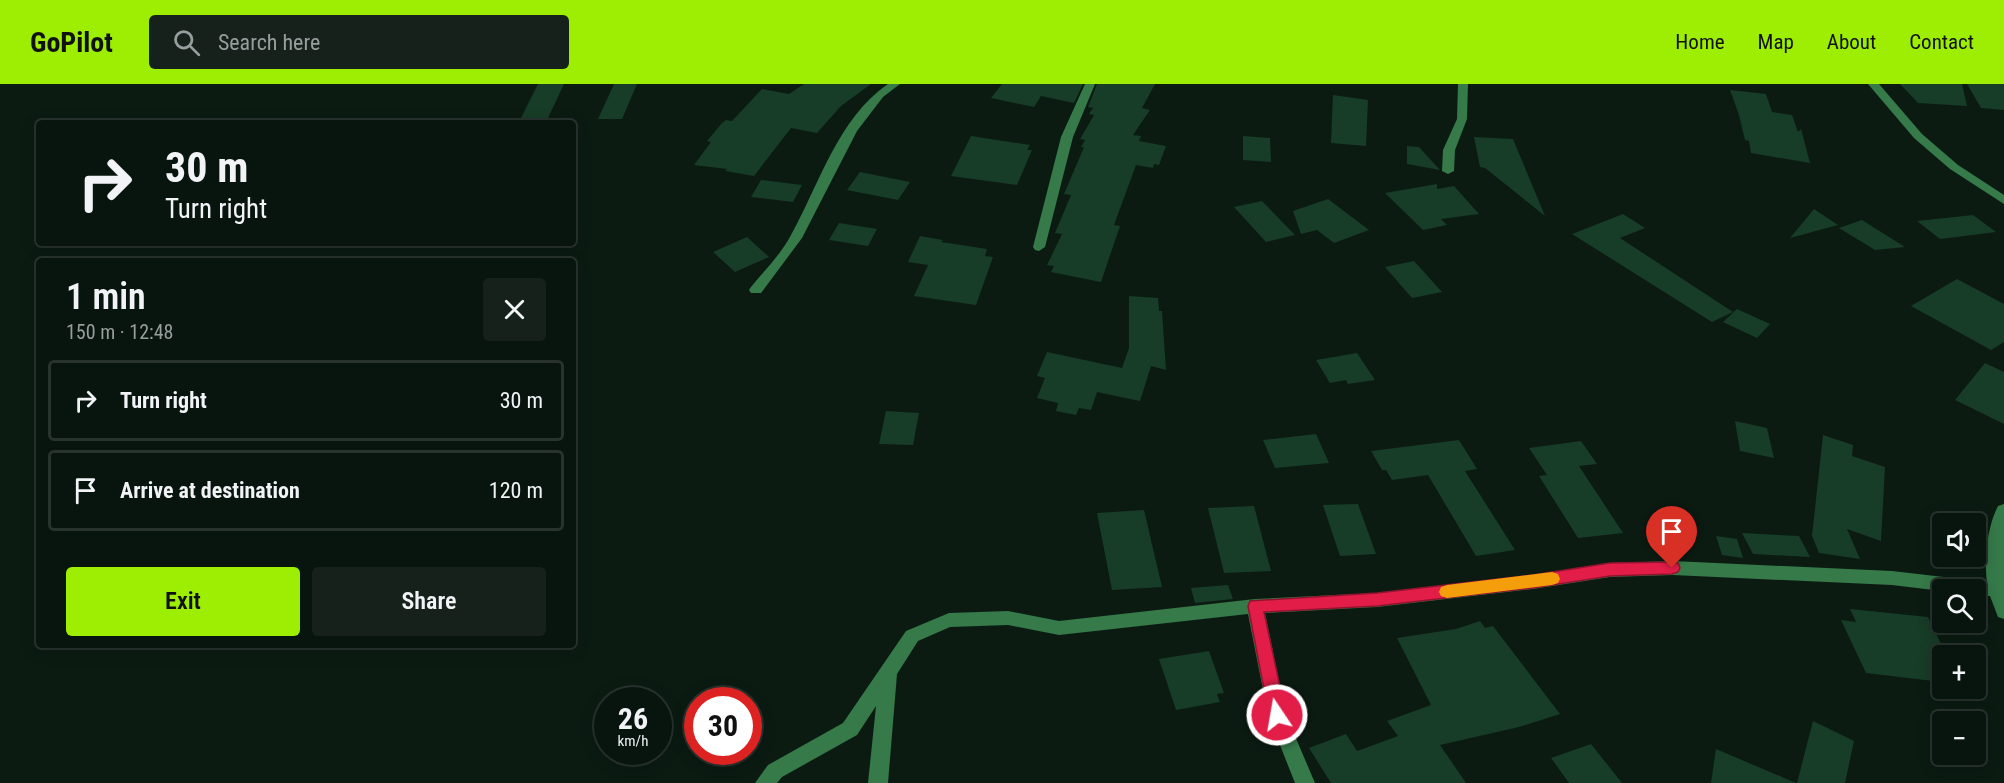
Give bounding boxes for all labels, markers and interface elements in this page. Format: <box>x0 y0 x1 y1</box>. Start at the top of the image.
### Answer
search box <box>149 15 569 69</box>
text: GoPilot <box>30 26 113 59</box>
icon: search <box>170 26 203 59</box>
text: Search here <box>218 30 320 55</box>
text: Home <box>1675 30 1725 54</box>
text: Map <box>1758 30 1794 54</box>
text: About <box>1827 30 1876 54</box>
text: Contact <box>1909 30 1974 54</box>
text: 30 m <box>165 143 248 192</box>
icon: right <box>66 144 144 222</box>
text: Turn right <box>165 193 267 225</box>
text: 1 min <box>66 276 146 318</box>
button: close <box>483 278 546 341</box>
text: 150 m · 12:48 <box>66 320 173 344</box>
icon: right <box>69 384 102 417</box>
text: Turn right <box>120 388 207 413</box>
text: 30 m <box>500 388 543 413</box>
icon: arrive <box>69 474 102 507</box>
text: Arrive at destination <box>120 478 300 503</box>
text: 120 m <box>489 478 543 503</box>
pin <box>1646 506 1697 568</box>
map controls <box>1932 513 1986 765</box>
button: sound <box>1932 513 1986 567</box>
icon: arrive <box>1655 515 1688 548</box>
button: Exit <box>66 567 300 636</box>
button: Share <box>312 567 546 636</box>
button: search <box>1932 579 1986 633</box>
button: + <box>1932 645 1986 699</box>
position arrow <box>1245 683 1309 747</box>
speed limit sign: 30 <box>684 687 762 765</box>
text: 26 <box>618 701 648 736</box>
button: − <box>1932 711 1986 765</box>
text: km/h <box>618 732 648 750</box>

